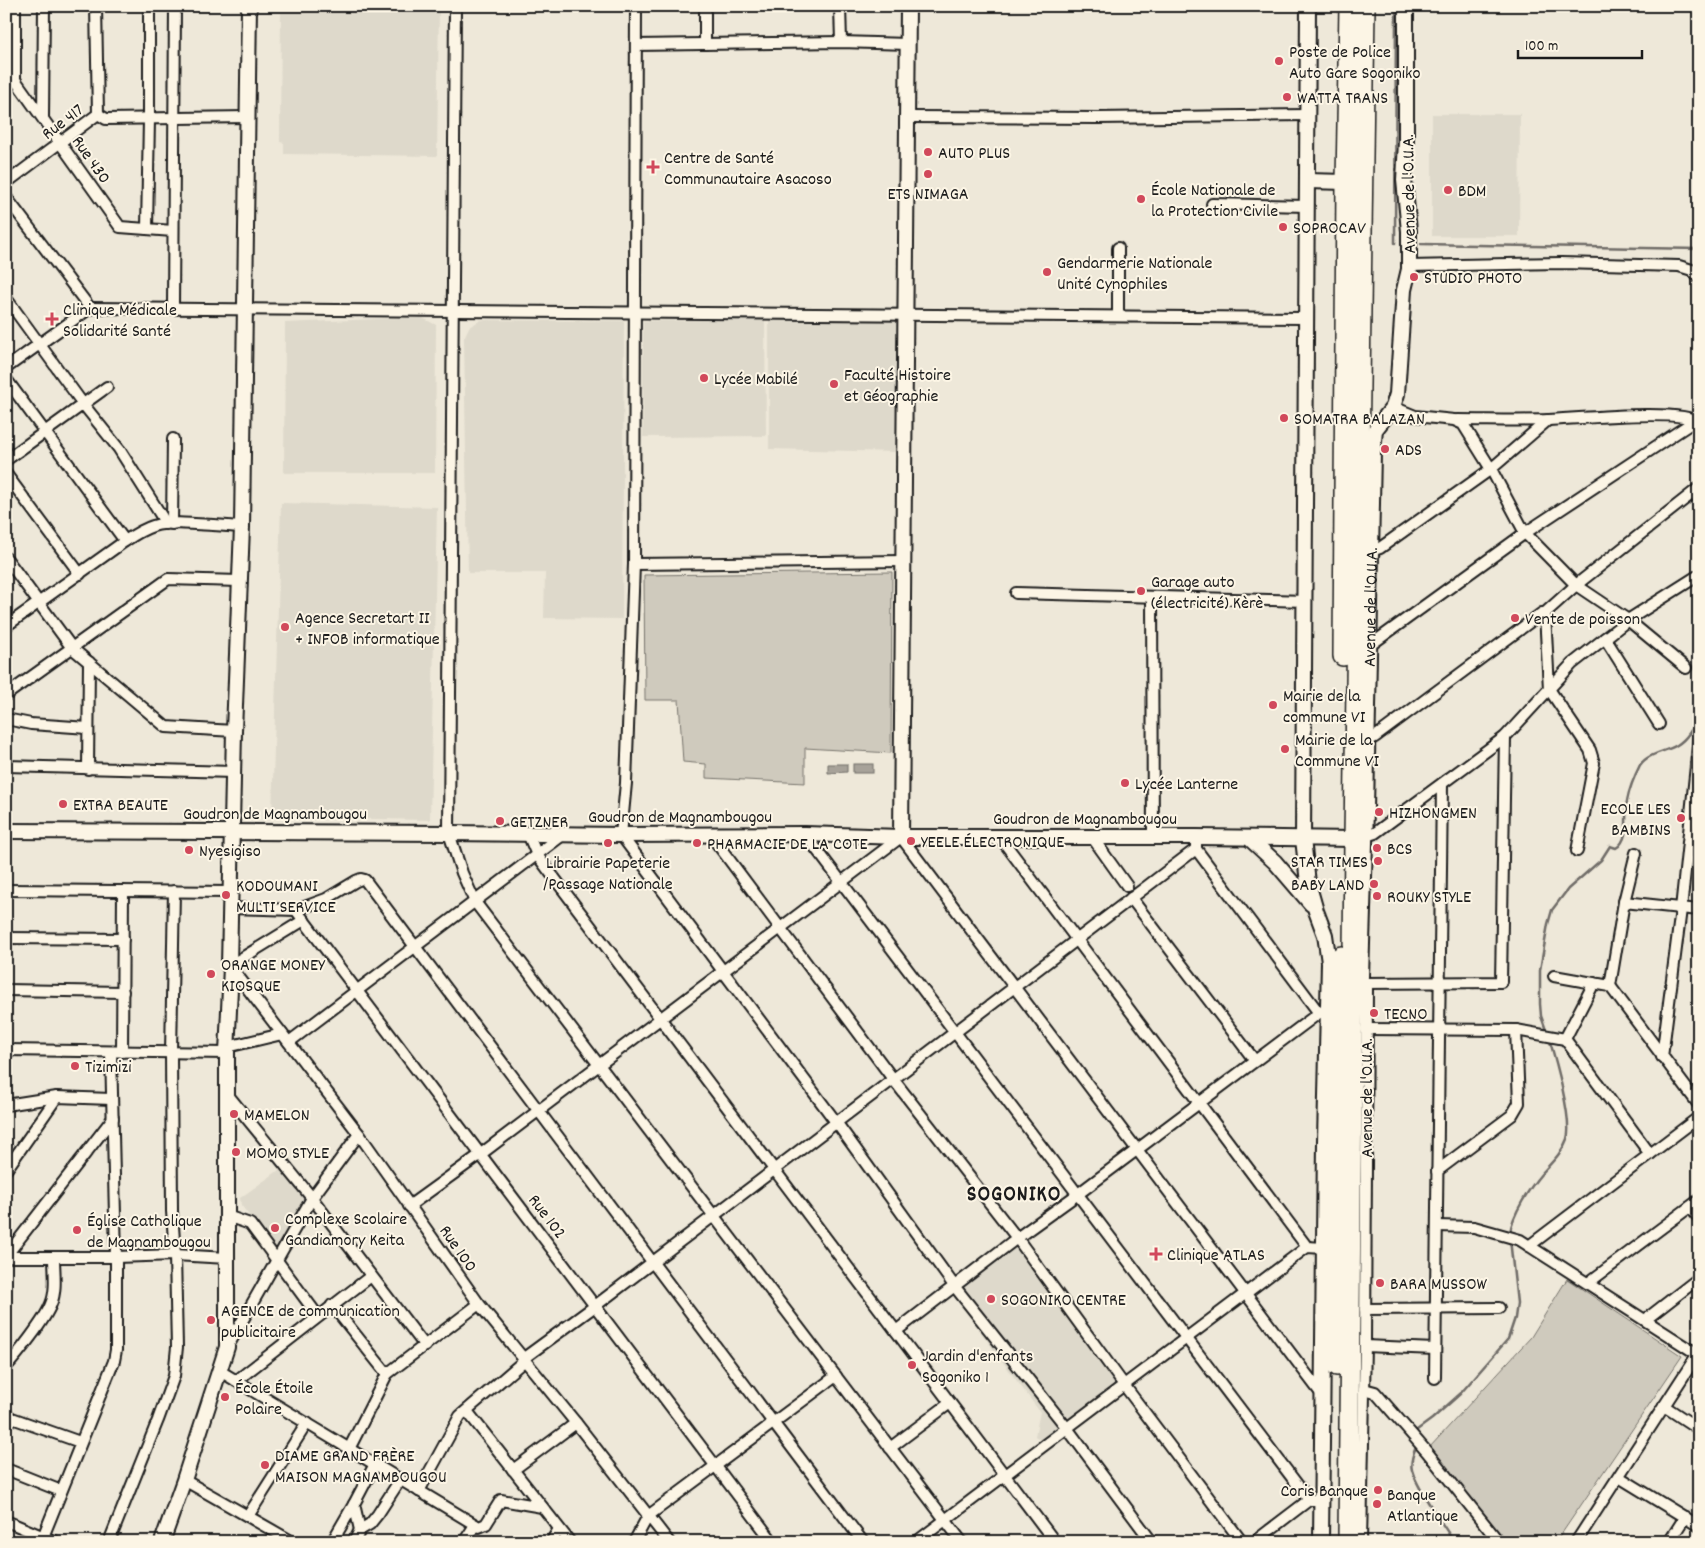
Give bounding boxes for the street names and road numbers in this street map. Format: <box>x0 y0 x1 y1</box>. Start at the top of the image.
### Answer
street label: Rue 417 <box>37 99 90 147</box>
street label: Rue 430 <box>64 131 116 190</box>
street label: Avenue de l'O.U.A. <box>1397 134 1424 254</box>
street label: Avenue de l'O.U.A. <box>1359 547 1386 667</box>
street label: Goudron de Magnambougou <box>183 803 367 828</box>
street label: Goudron de Magnambougou <box>588 806 772 831</box>
street label: Goudron de Magnambougou <box>993 808 1177 833</box>
street label: Avenue de l'O.U.A. <box>1356 1038 1381 1158</box>
street label: Rue 102 <box>521 1190 571 1245</box>
street label: Rue 100 <box>432 1221 482 1278</box>

